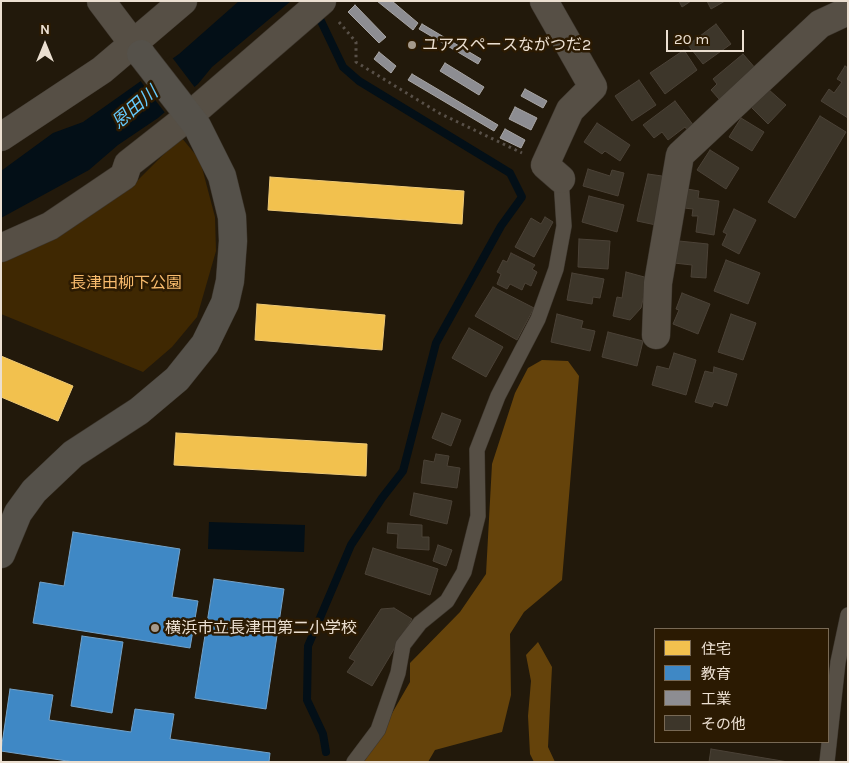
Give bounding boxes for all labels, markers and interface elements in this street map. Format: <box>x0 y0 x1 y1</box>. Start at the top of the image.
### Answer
north arrow <box>20 20 70 70</box>
scale bar <box>669 20 746 52</box>
text: N <box>40 21 50 38</box>
text: 20 m <box>674 30 709 48</box>
place label: ユアスペースながつだ2 <box>422 35 591 55</box>
marker: ユアスペースながつだ2 <box>406 39 418 51</box>
water label: 恩田川 <box>108 82 162 134</box>
park label: 長津田柳下公園 <box>70 273 182 293</box>
place label: 横浜市立長津田第二小学校 <box>165 618 357 638</box>
marker: 横浜市立長津田第二小学校 <box>149 622 161 634</box>
legend <box>654 628 829 743</box>
text: 住宅 <box>701 640 731 658</box>
text: 教育 <box>701 665 731 683</box>
text: 工業 <box>701 690 731 708</box>
text: その他 <box>701 715 746 733</box>

